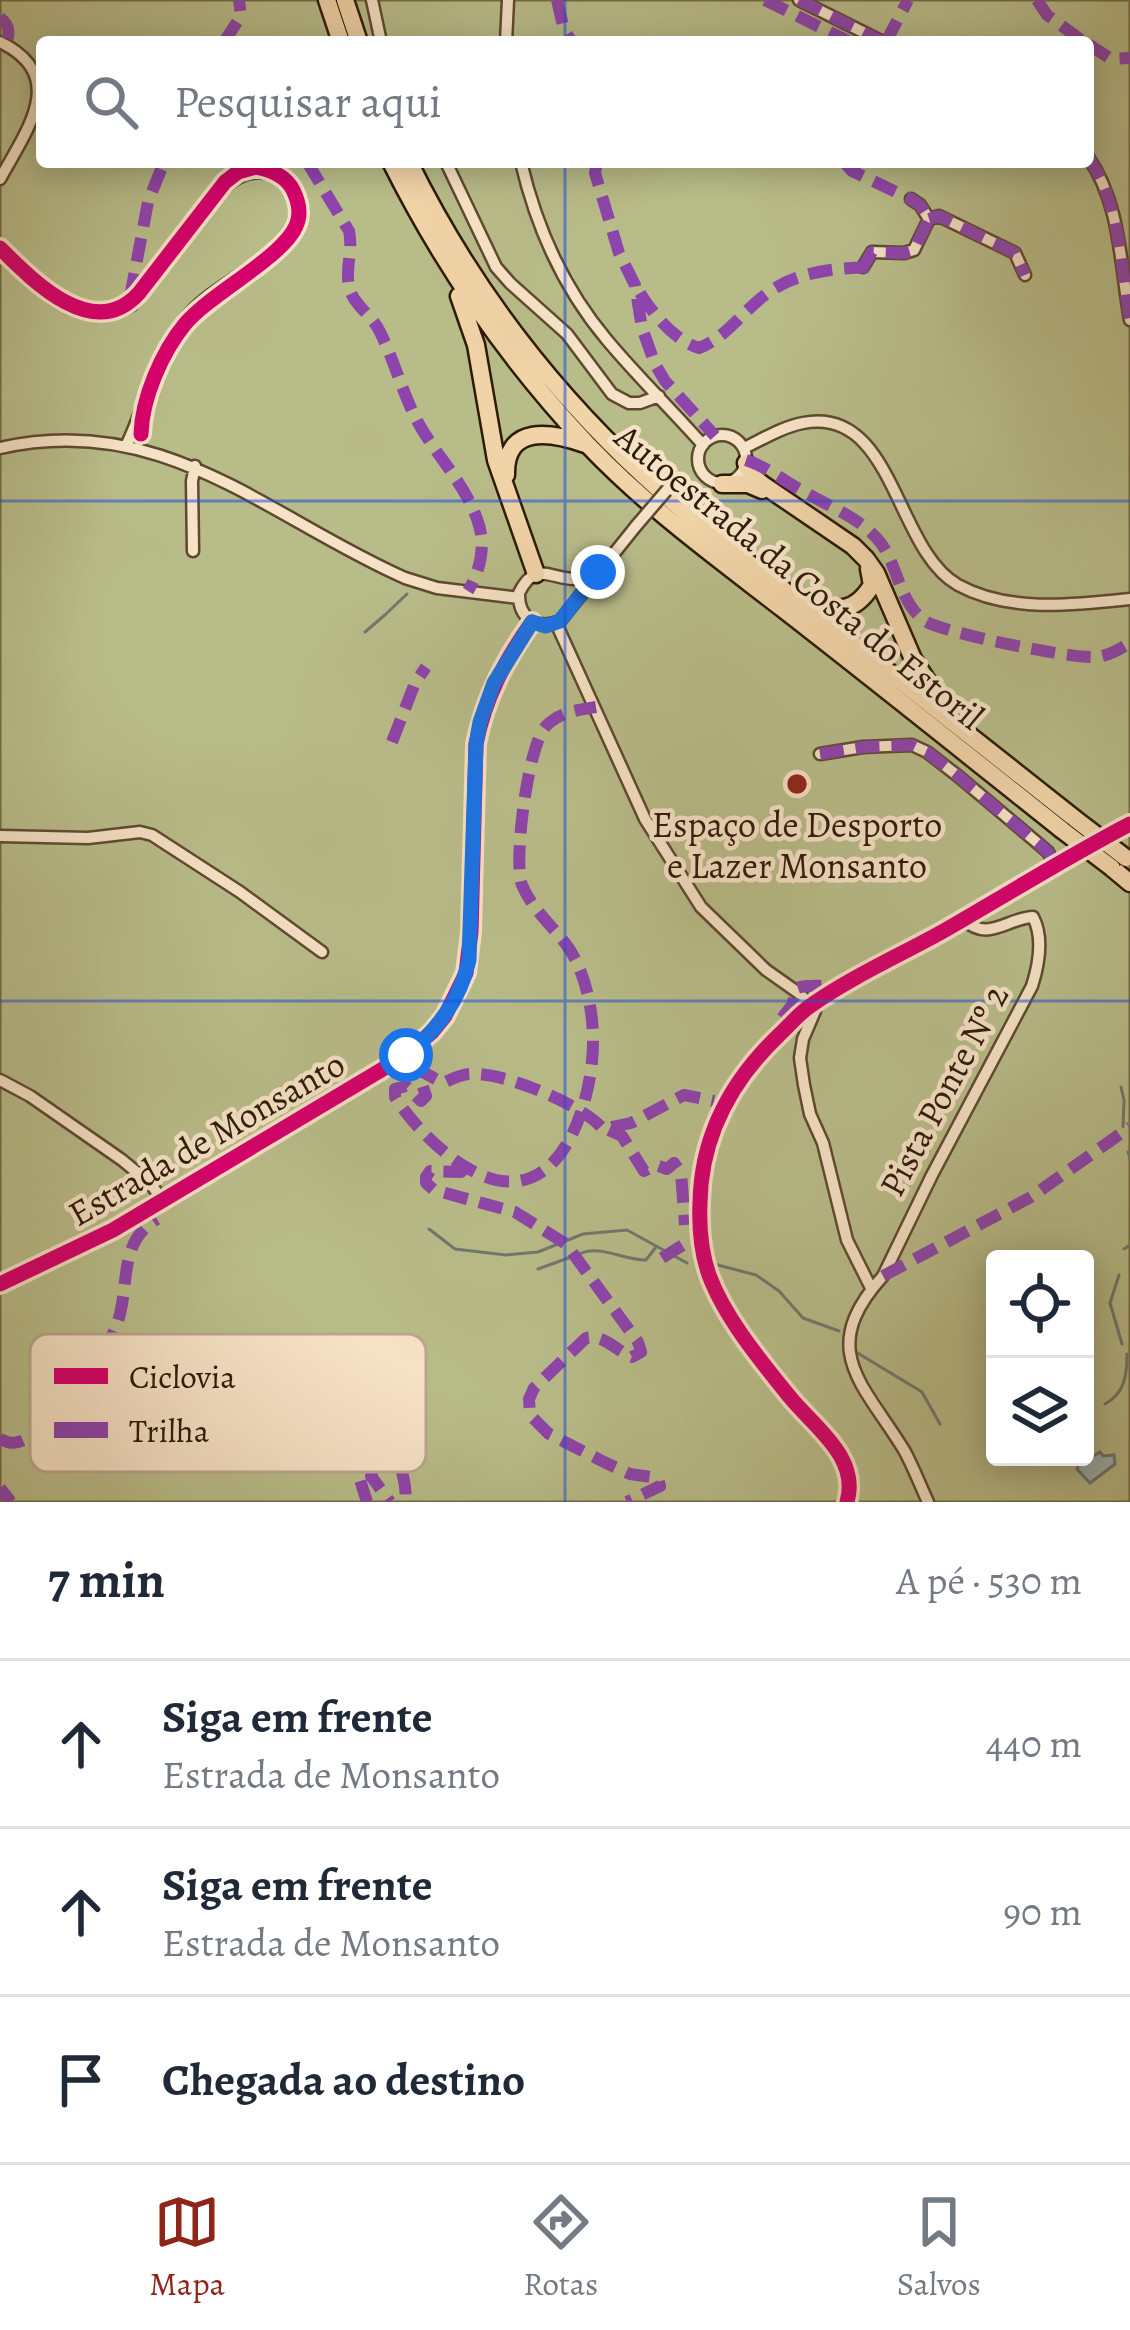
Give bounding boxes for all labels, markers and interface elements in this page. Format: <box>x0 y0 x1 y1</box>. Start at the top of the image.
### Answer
search box <box>36 36 1094 168</box>
icon: search <box>78 69 144 135</box>
text: Pesquisar aqui <box>174 71 442 133</box>
street label: Autoestrada da Costa do Estoril <box>604 412 995 741</box>
route end <box>571 545 625 599</box>
marker: Espaço de Desporto e Lazer Monsanto <box>784 771 810 797</box>
place label: Espaço de Desporto e Lazer Monsanto <box>652 800 942 890</box>
street label: Pista Ponte Nº 2 <box>867 976 1020 1205</box>
route start <box>379 1028 433 1082</box>
street label: Estrada de Monsanto <box>59 1039 354 1238</box>
map controls <box>986 1250 1094 1466</box>
button: locate <box>986 1250 1094 1358</box>
legend <box>30 1334 426 1472</box>
text: Ciclovia <box>129 1354 236 1399</box>
button: layers <box>986 1358 1094 1466</box>
text: Trilha <box>129 1408 210 1453</box>
text: 7 min <box>48 1545 165 1615</box>
text: A pé · 530 m <box>896 1554 1082 1607</box>
text: Siga em frente <box>162 1686 432 1748</box>
icon: ahead <box>48 1711 114 1777</box>
text: 440 m <box>986 1717 1082 1770</box>
text: Estrada de Monsanto <box>162 1748 500 1801</box>
text: Siga em frente <box>162 1854 432 1916</box>
icon: ahead <box>48 1879 114 1945</box>
text: 90 m <box>1003 1885 1082 1938</box>
text: Estrada de Monsanto <box>162 1916 500 1969</box>
icon: arrive <box>48 2047 114 2113</box>
text: Chegada ao destino <box>162 2049 525 2111</box>
tab: Mapa <box>149 2189 225 2306</box>
tab: Rotas <box>523 2189 598 2306</box>
tab: Salvos <box>897 2189 981 2306</box>

